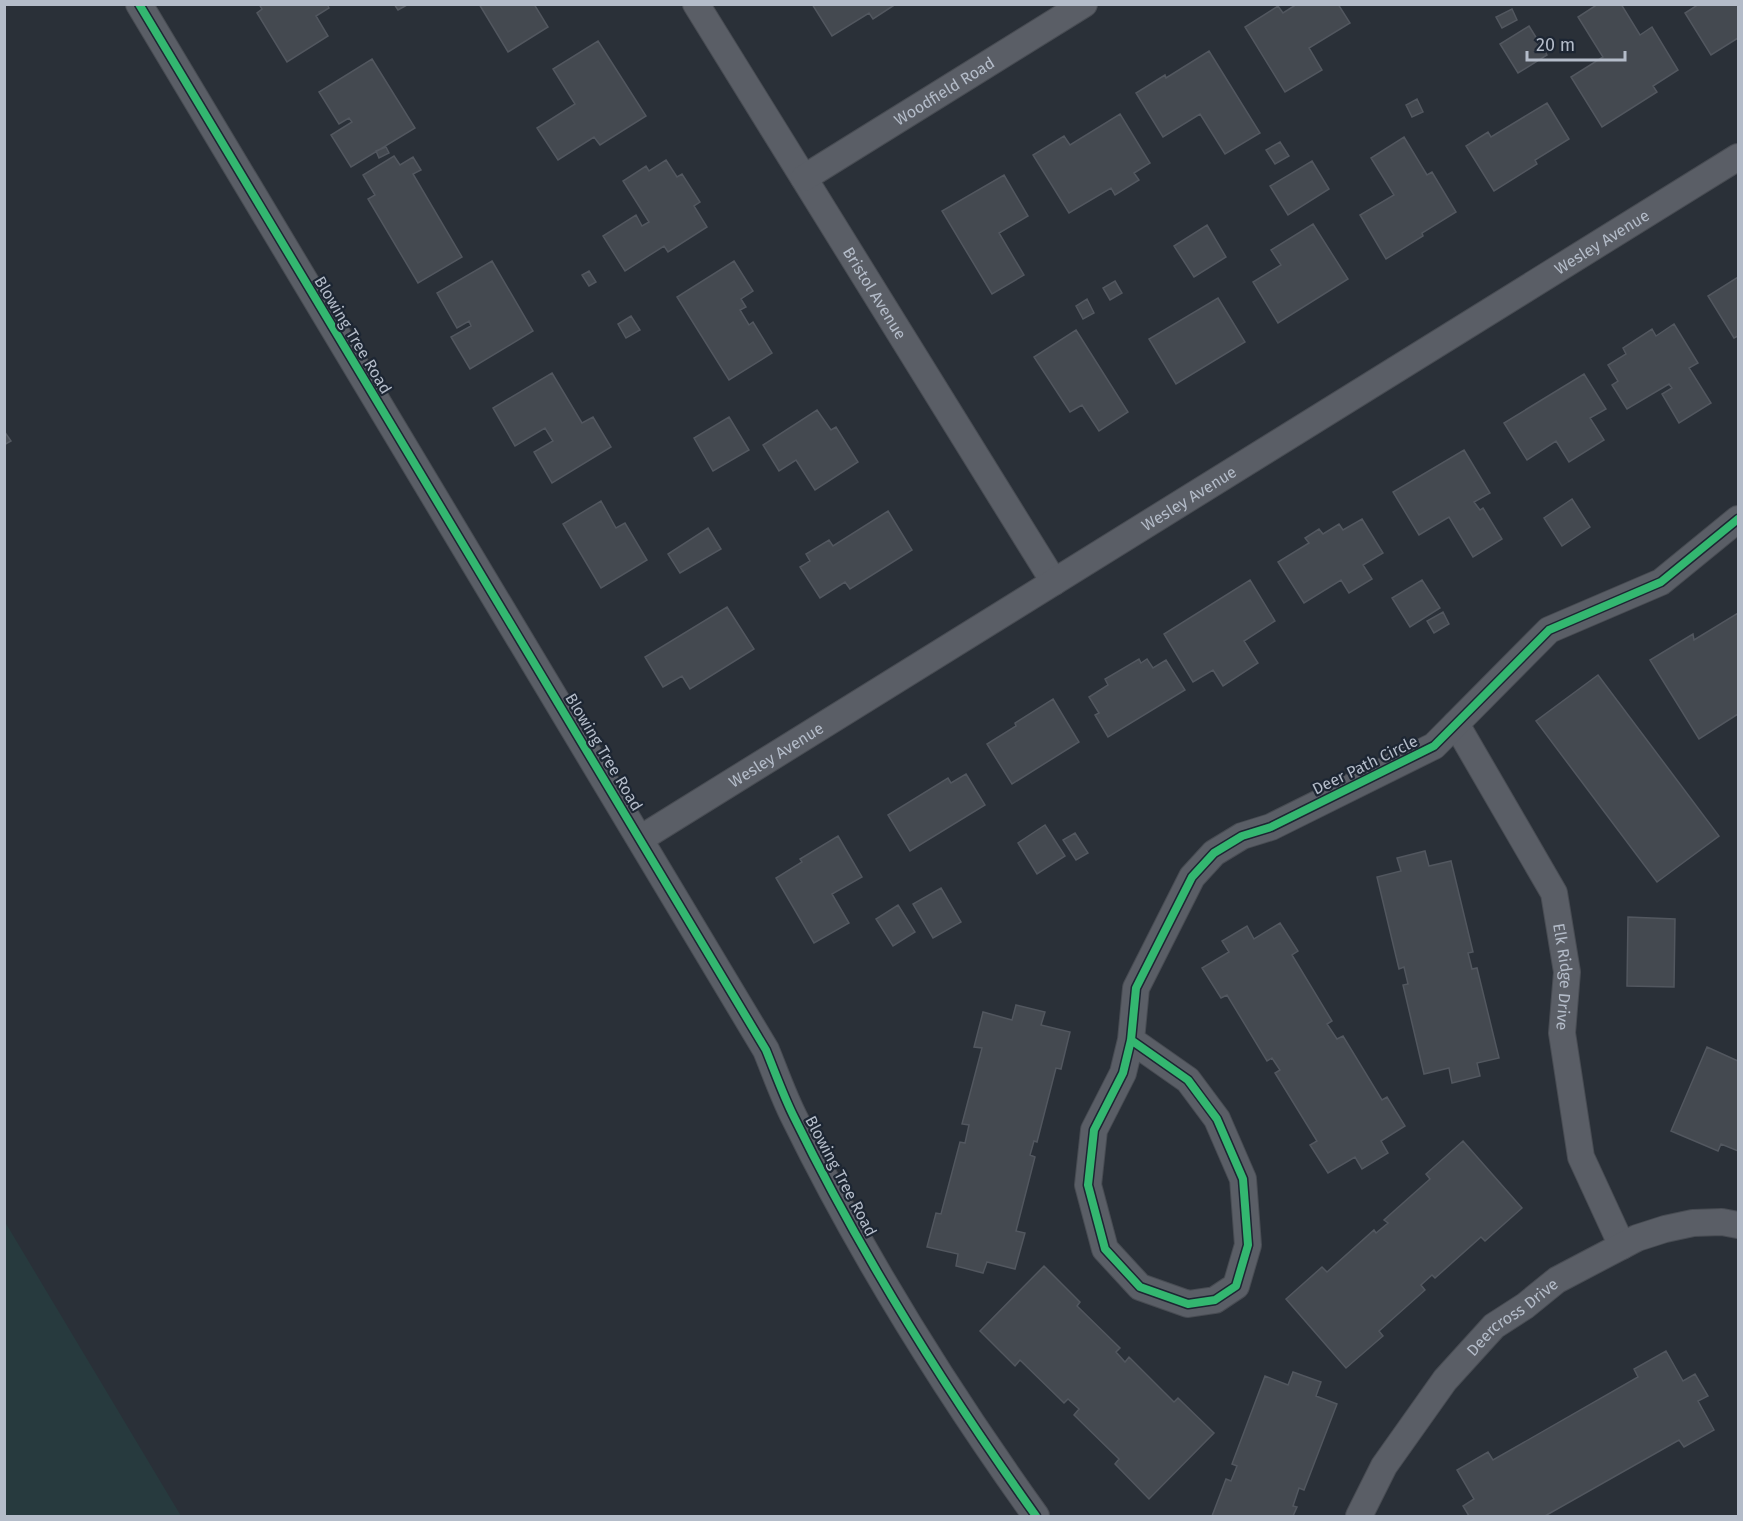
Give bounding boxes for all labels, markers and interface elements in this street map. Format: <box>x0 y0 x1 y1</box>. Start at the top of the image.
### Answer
scale bar <box>1527 24 1624 62</box>
text: 20 m <box>1536 34 1575 56</box>
street label: Woodfield Road <box>890 53 998 129</box>
street label: Wesley Avenue <box>1551 205 1652 278</box>
street label: Bristol Avenue <box>839 243 911 343</box>
street label: Blowing Tree Road <box>310 273 396 397</box>
street label: Wesley Avenue <box>1138 462 1240 535</box>
street label: Blowing Tree Road <box>561 690 647 814</box>
street label: Wesley Avenue <box>725 718 827 791</box>
street label: Deer Path Circle <box>1309 731 1421 799</box>
street label: Elk Ridge Drive <box>1550 922 1576 1031</box>
street label: Blowing Tree Road <box>801 1113 881 1239</box>
street label: Deercross Drive <box>1462 1274 1561 1360</box>

